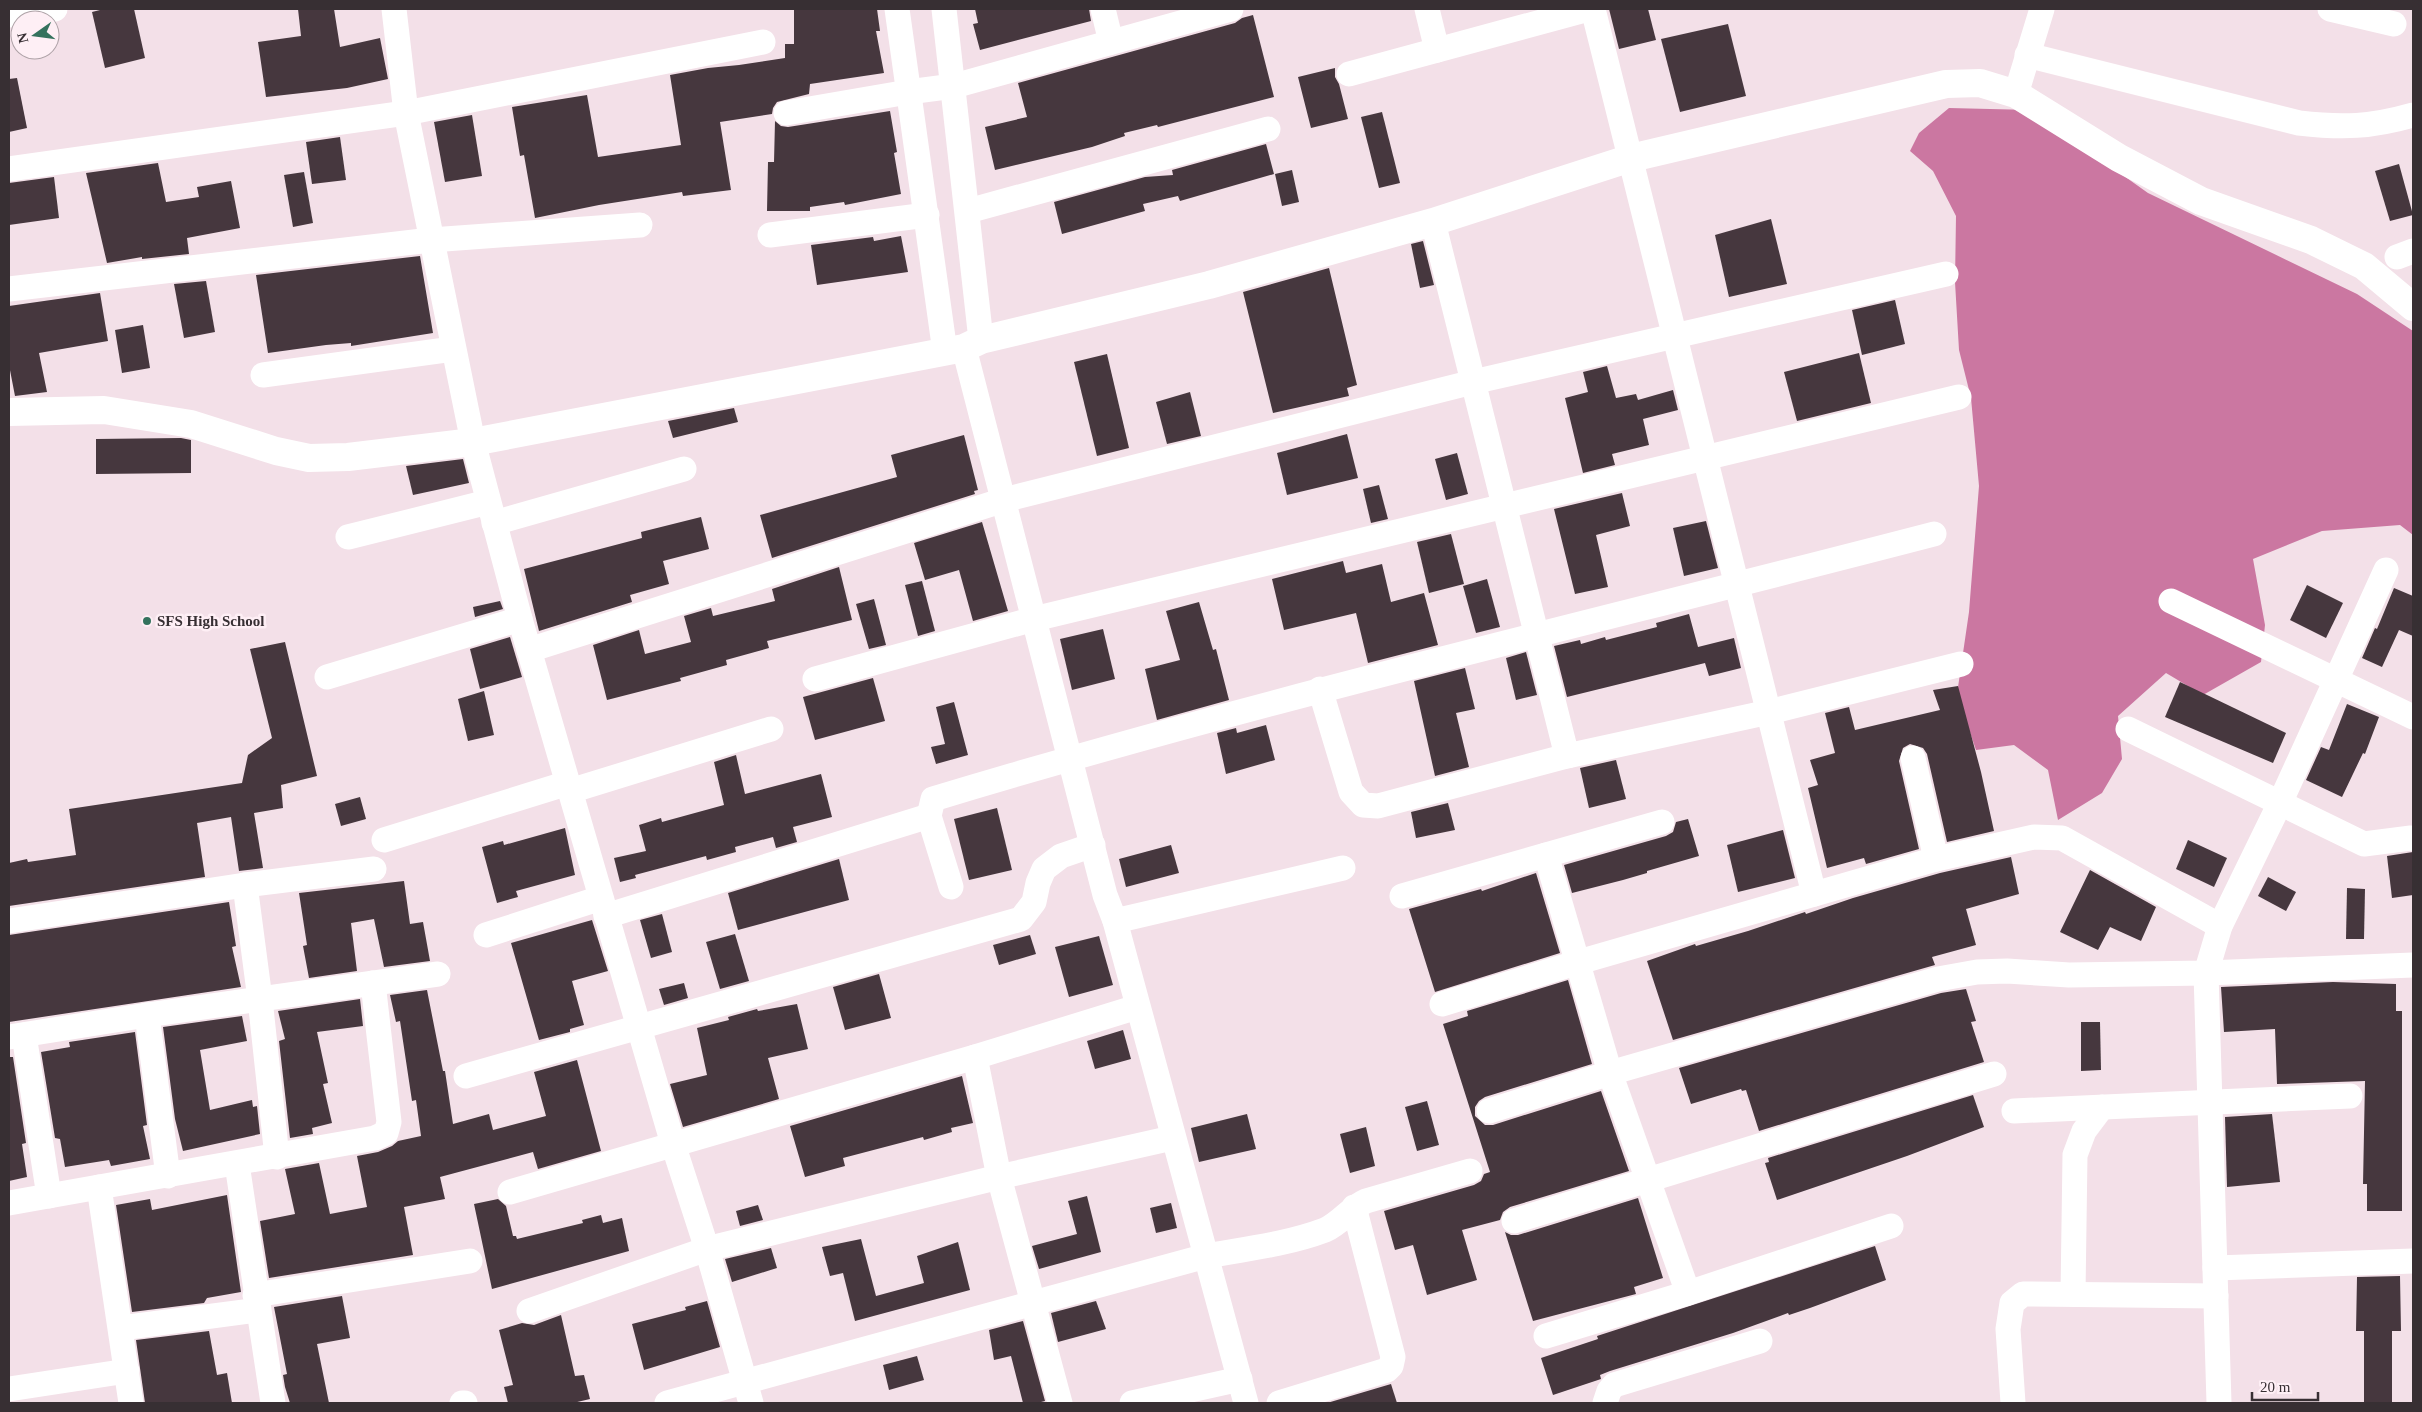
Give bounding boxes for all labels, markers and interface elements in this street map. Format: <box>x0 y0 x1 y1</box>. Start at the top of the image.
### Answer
north arrow <box>10 10 60 60</box>
text: N <box>14 31 31 45</box>
place label: SFS High School <box>157 613 265 629</box>
marker: SFS High School <box>141 615 153 627</box>
scale bar <box>2252 1370 2318 1402</box>
text: 20 m <box>2260 1379 2291 1395</box>

